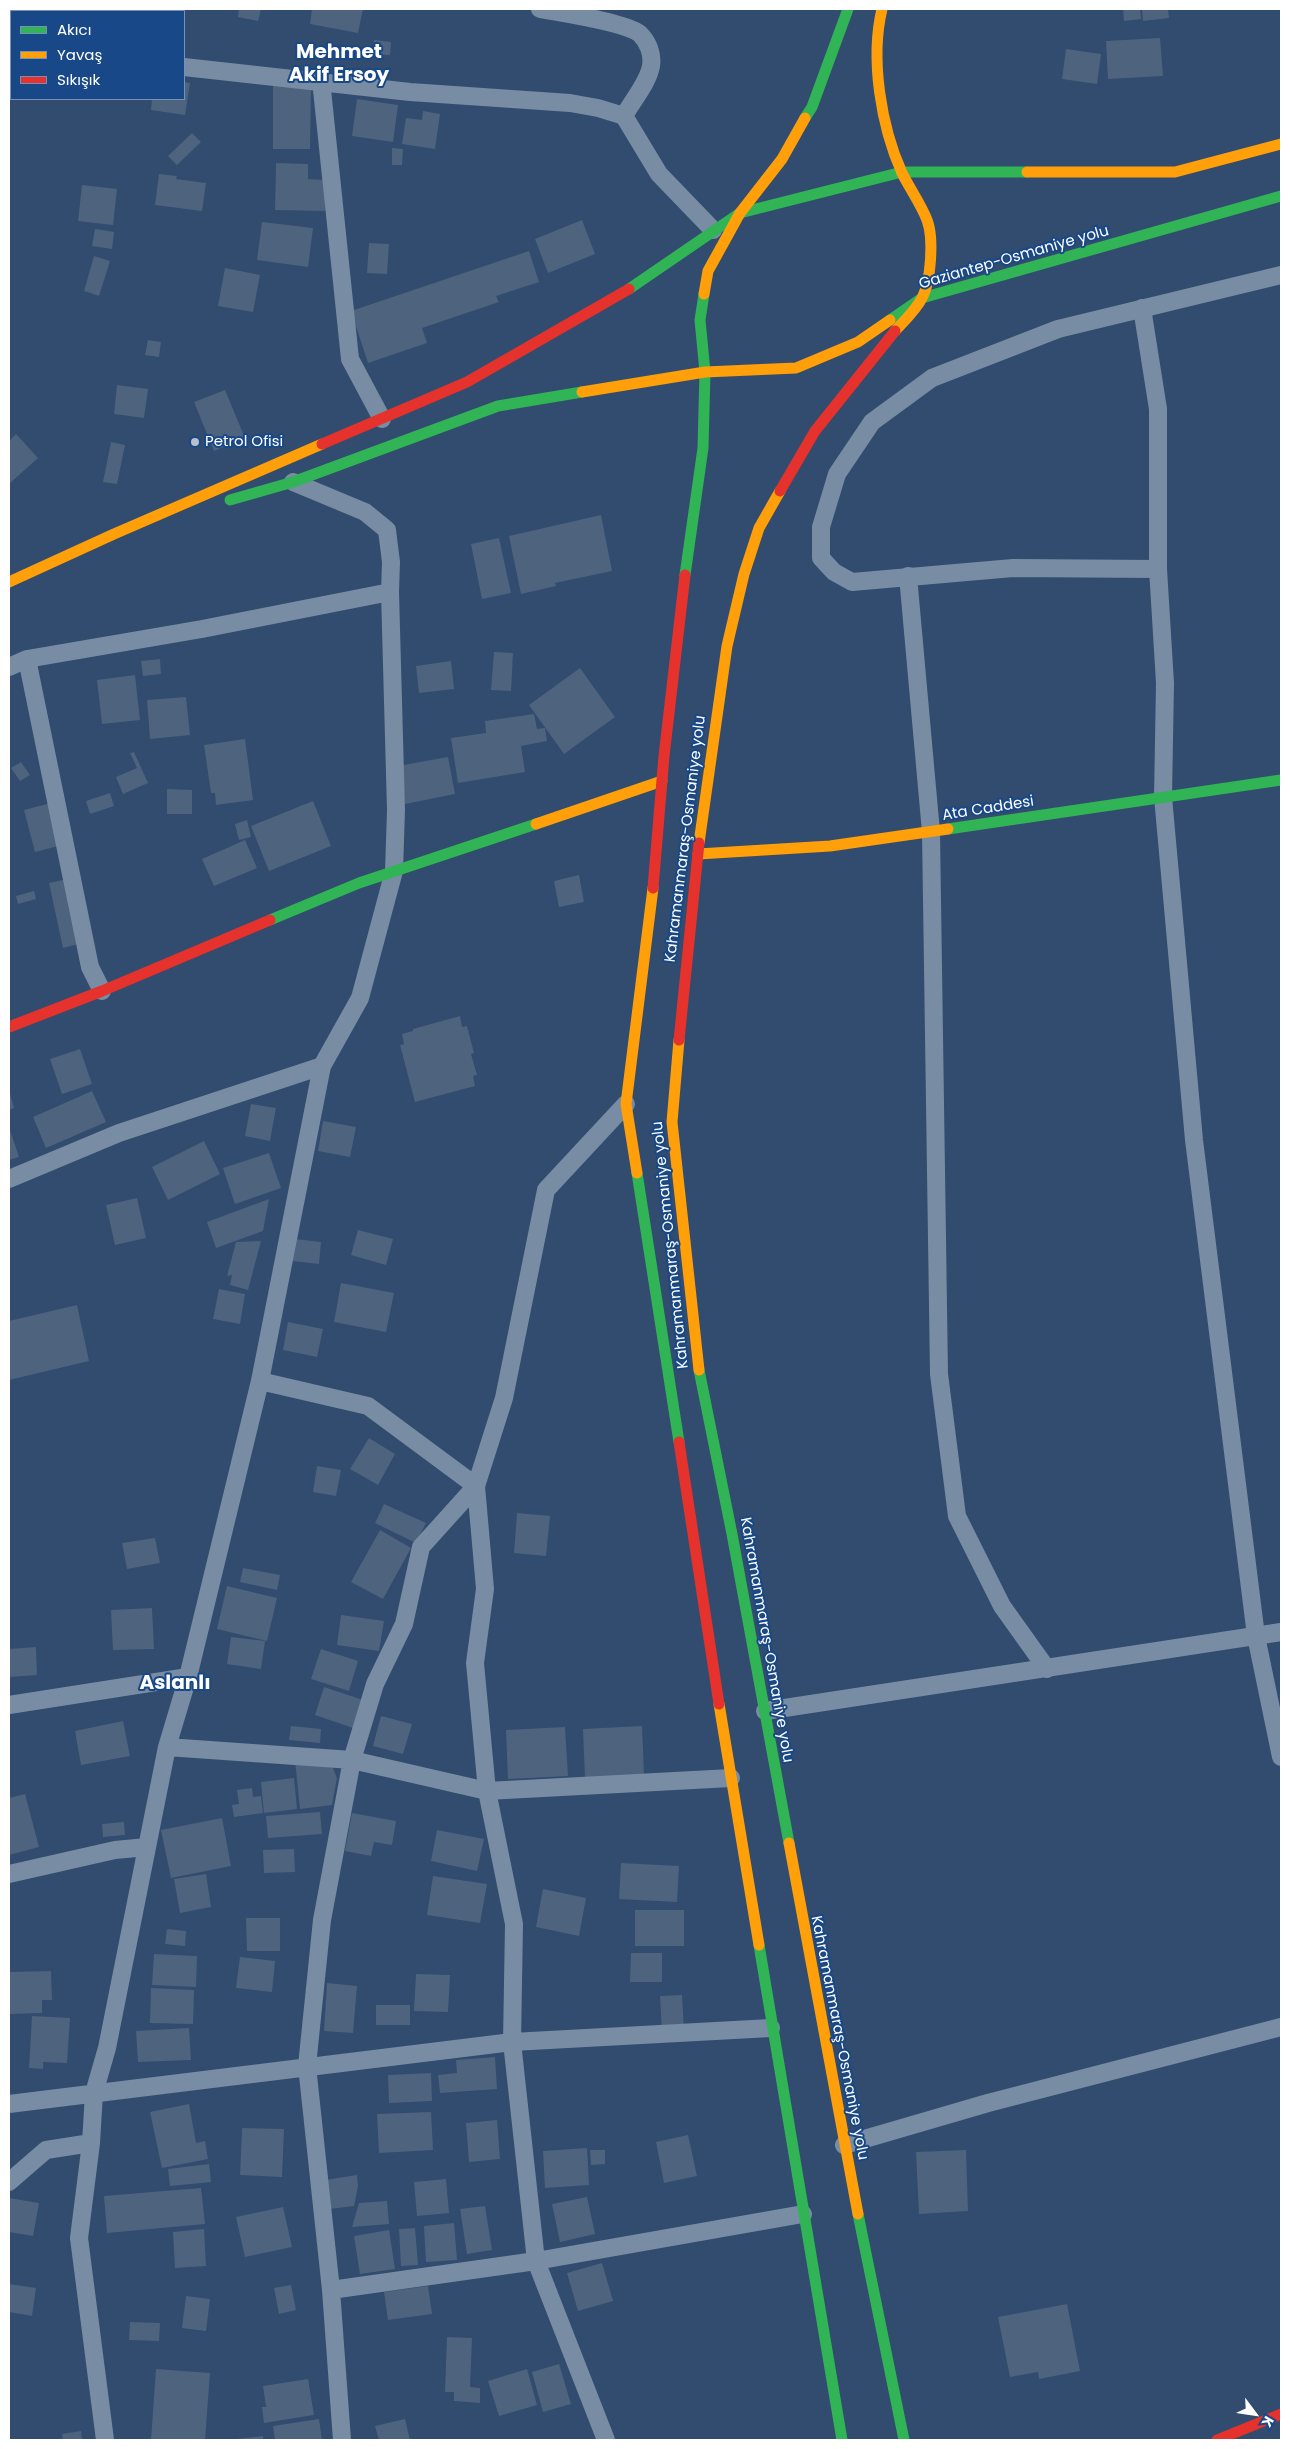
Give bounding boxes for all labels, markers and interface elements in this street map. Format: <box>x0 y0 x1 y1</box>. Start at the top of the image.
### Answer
legend <box>10 10 185 100</box>
text: Akıcı <box>57 19 91 40</box>
district label: Mehmet Akif Ersoy <box>289 41 389 88</box>
text: Yavaş <box>57 44 102 65</box>
text: Sıkışık <box>57 69 100 90</box>
street label: Gaziantep-Osmaniye yolu <box>917 222 1111 294</box>
place label: Petrol Ofisi <box>205 433 283 451</box>
marker: Petrol Ofisi <box>189 436 201 448</box>
street label: Kahramanmaraş-Osmaniye yolu <box>662 715 710 963</box>
street label: Ata Caddesi <box>941 793 1035 825</box>
street label: Kahramanmaraş-Osmaniye yolu <box>649 1120 693 1370</box>
street label: Kahramanmaraş-Osmaniye yolu <box>736 1516 796 1764</box>
district label: Aslanlı <box>139 1672 211 1696</box>
street label: Kahramanmaraş-Osmaniye yolu <box>806 1914 872 2162</box>
north arrow <box>1230 2389 1280 2439</box>
text: K <box>1257 2412 1279 2431</box>

